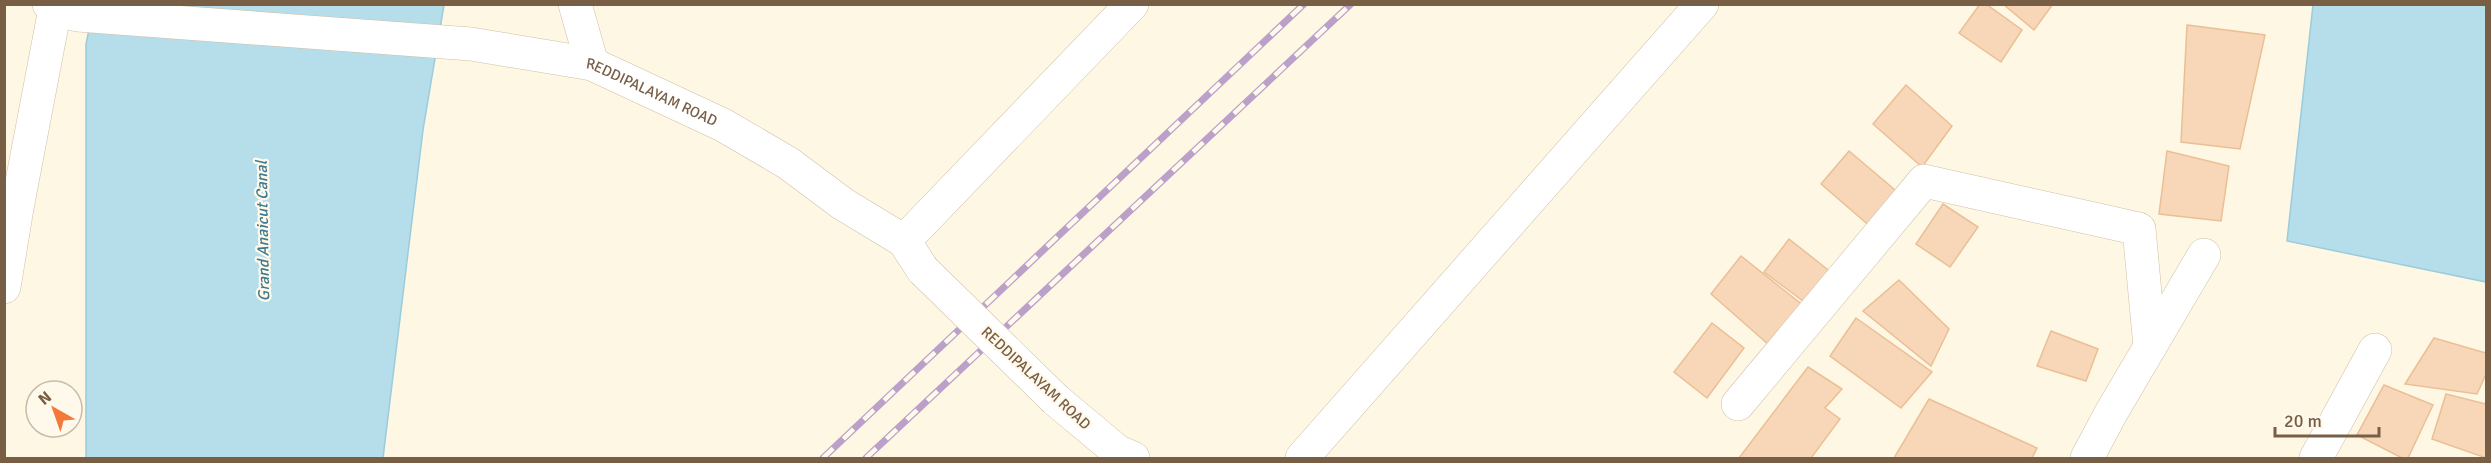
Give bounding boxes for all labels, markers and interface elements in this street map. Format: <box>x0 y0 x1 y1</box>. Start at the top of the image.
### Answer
street label: REDDIPALAYAM ROAD <box>585 54 720 130</box>
water label: Grand Anaicut Canal <box>252 159 274 301</box>
street label: REDDIPALAYAM ROAD <box>978 323 1094 433</box>
north arrow <box>24 379 84 439</box>
text: N <box>34 387 56 410</box>
scale bar <box>2275 400 2378 438</box>
text: 20 m <box>2284 410 2322 432</box>

